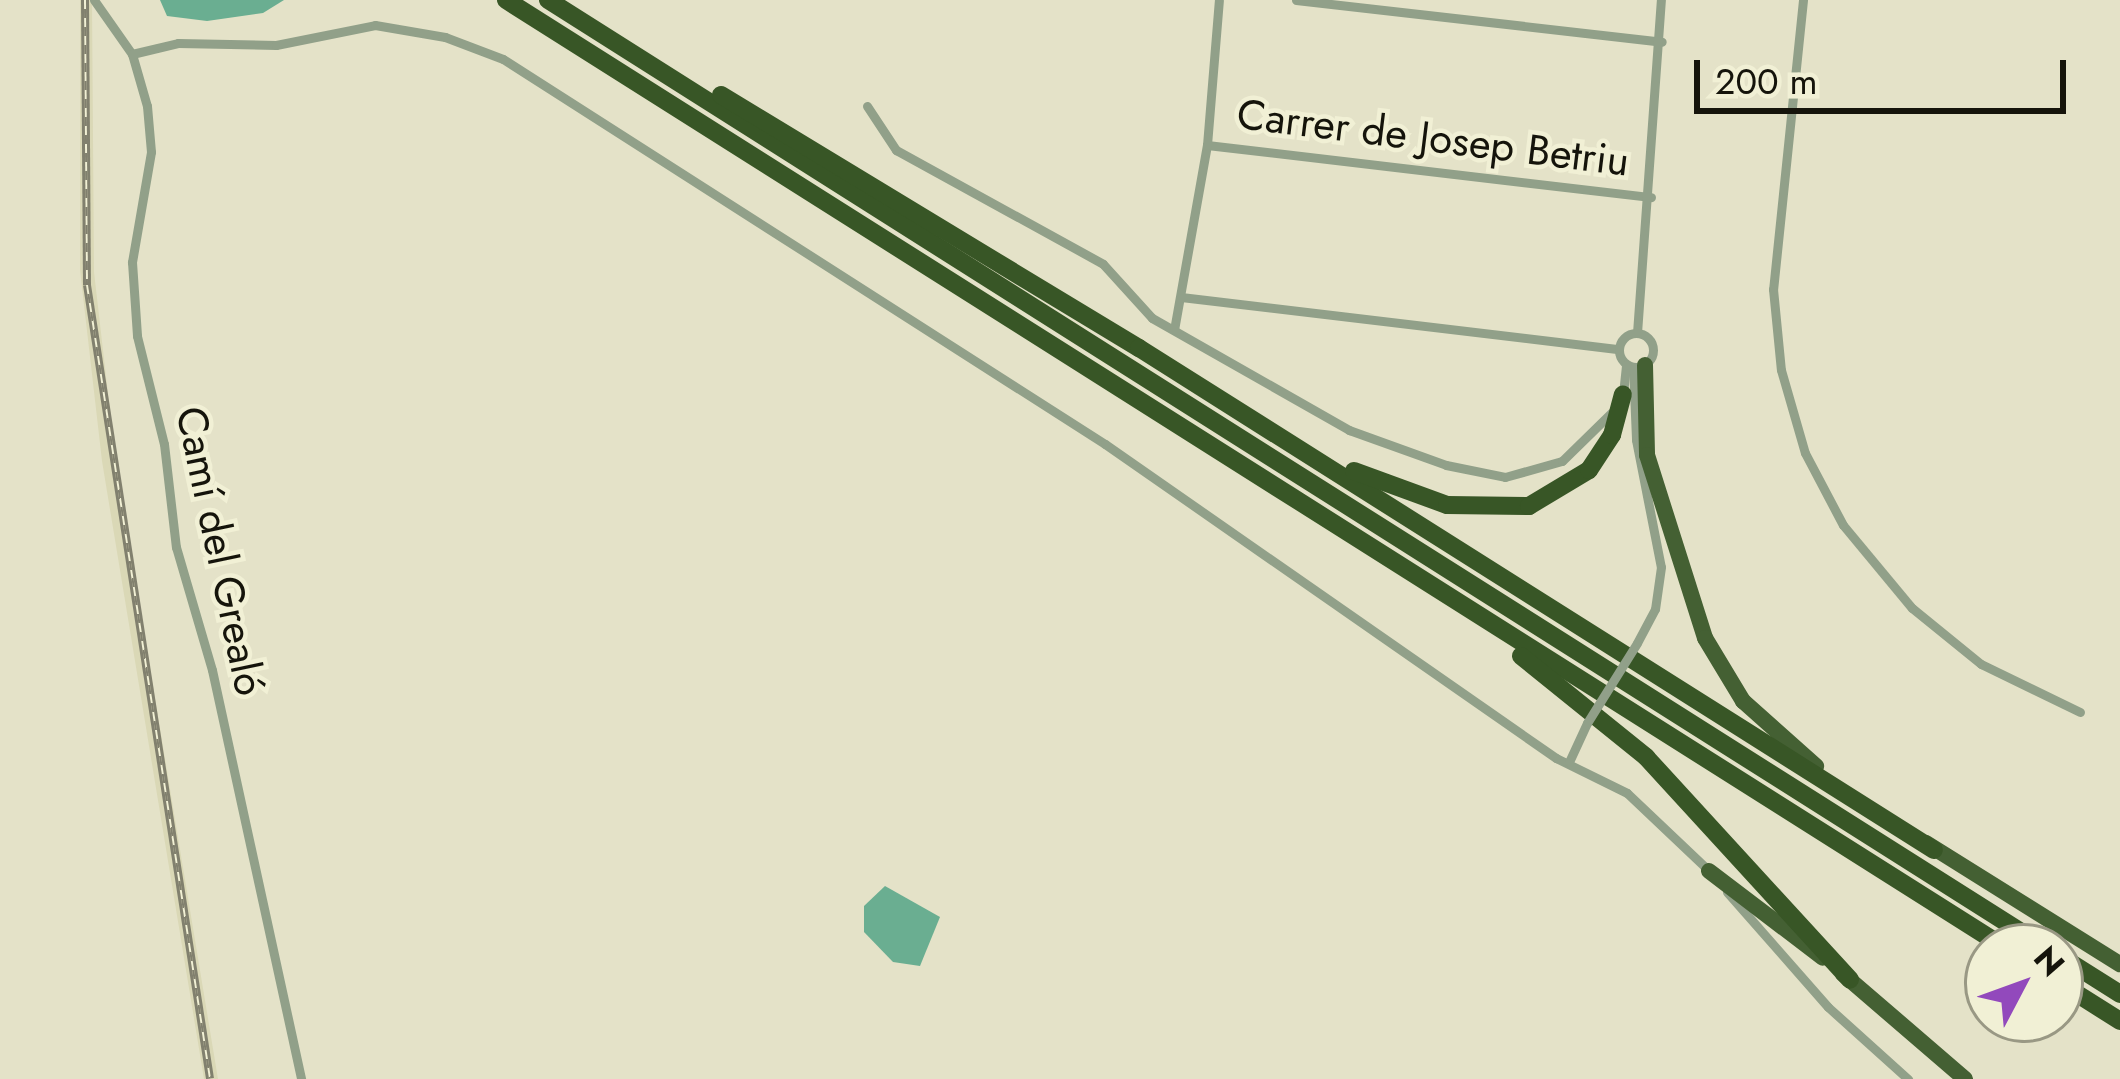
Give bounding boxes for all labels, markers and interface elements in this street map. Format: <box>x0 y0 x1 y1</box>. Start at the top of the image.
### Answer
scale bar <box>1700 36 2072 110</box>
text: 200 m <box>1715 55 1818 107</box>
street label: Carrer de Josep Betriu <box>1234 89 1632 187</box>
street label: Camí del Grealó <box>165 402 275 700</box>
north arrow <box>1964 923 2084 1043</box>
text: N <box>2023 936 2076 986</box>

